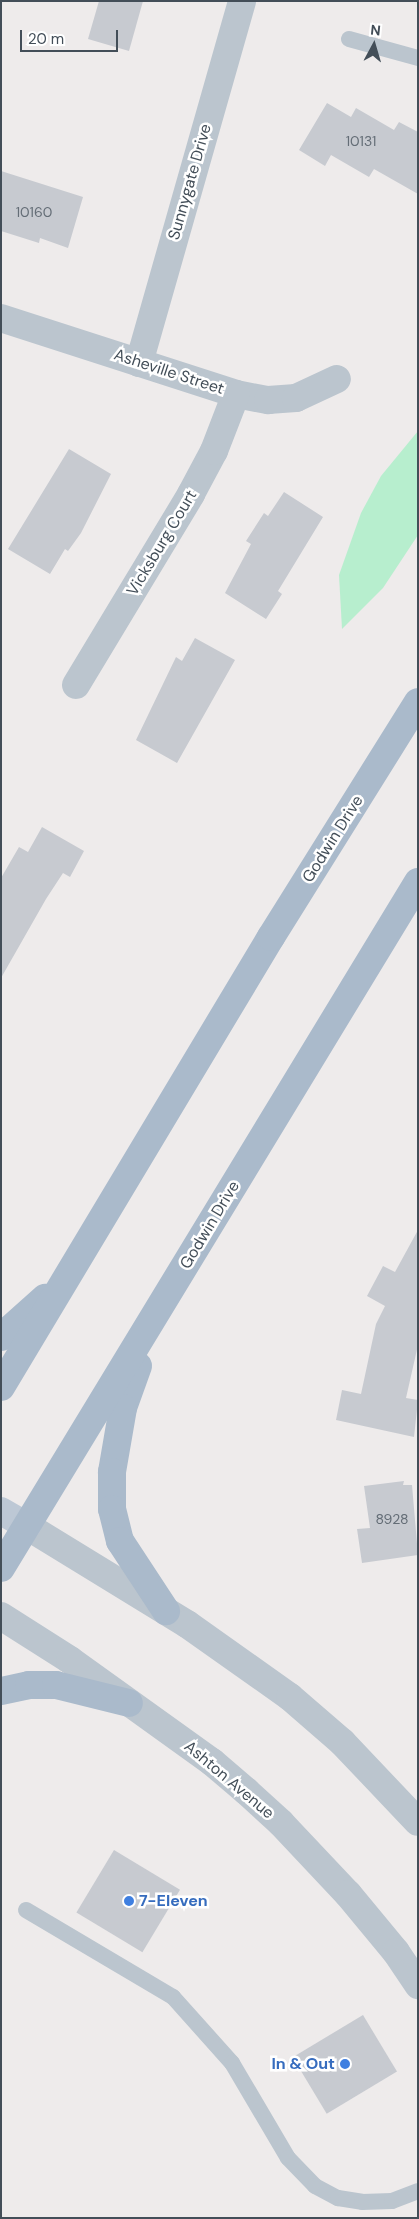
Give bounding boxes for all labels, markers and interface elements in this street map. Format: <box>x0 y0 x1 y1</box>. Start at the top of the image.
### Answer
scale bar <box>22 20 120 52</box>
north arrow <box>349 20 399 70</box>
text: N <box>370 21 382 40</box>
text: 20 m <box>28 29 64 49</box>
street label: Sunnygate Drive <box>164 122 216 242</box>
house number: 10131 <box>346 133 376 149</box>
house number: 10160 <box>16 204 52 220</box>
street label: Asheville Street <box>111 345 227 399</box>
street label: Vicksburg Court <box>123 487 201 599</box>
street label: Godwin Drive <box>299 792 367 886</box>
street label: Godwin Drive <box>176 1178 244 1272</box>
house number: 8928 <box>376 1511 408 1527</box>
street label: Ashton Avenue <box>180 1737 278 1823</box>
place label: 7-Eleven <box>139 1891 208 1911</box>
marker: 7-Eleven <box>123 1895 135 1907</box>
place label: In & Out <box>271 2054 335 2074</box>
marker: In & Out <box>339 2058 351 2070</box>

